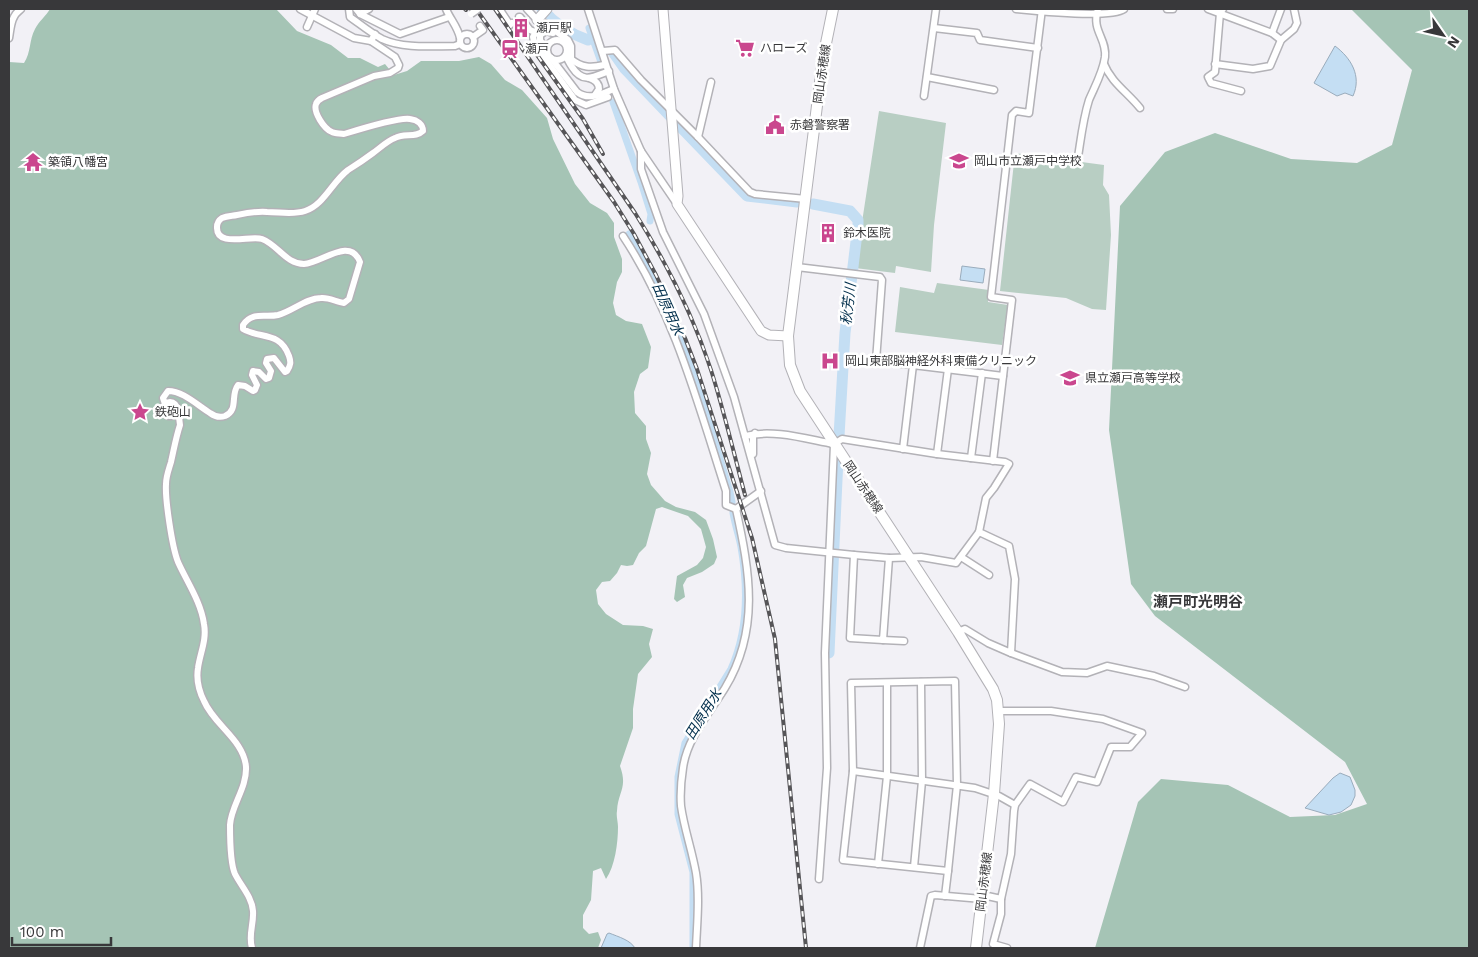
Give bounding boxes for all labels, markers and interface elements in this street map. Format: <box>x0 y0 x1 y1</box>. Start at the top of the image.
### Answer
north arrow <box>1418 10 1468 60</box>
building icon: 瀬戸駅 <box>510 17 532 39</box>
place label: 瀬戸駅 <box>536 21 572 35</box>
text: N <box>1444 33 1463 51</box>
supermarket icon: ハローズ <box>734 37 756 59</box>
station icon: 瀬戸 <box>499 38 521 60</box>
place label: ハローズ <box>760 41 807 55</box>
place label: 瀬戸 <box>525 42 549 56</box>
street label: 岡山赤穂線 <box>811 43 833 105</box>
public building icon: 赤磐警察署 <box>764 114 786 136</box>
place label: 赤磐警察署 <box>790 118 850 132</box>
school or university icon: 岡山市立瀬戸中学校 <box>948 150 970 172</box>
temple icon: 築領八幡宮 <box>22 151 44 173</box>
place label: 岡山市立瀬戸中学校 <box>974 154 1082 168</box>
place label: 築領八幡宮 <box>48 155 108 169</box>
building icon: 鈴木医院 <box>817 222 839 244</box>
place label: 鈴木医院 <box>843 226 891 240</box>
water label: 田原用水 <box>649 280 688 340</box>
water label: 秋芳川 <box>838 280 859 326</box>
hospital icon: 岡山東部脳神経外科東備クリニック <box>819 350 841 372</box>
place label: 岡山東部脳神経外科東備クリニック <box>845 354 1037 368</box>
school or university icon: 県立瀬戸高等学校 <box>1059 367 1081 389</box>
place label: 県立瀬戸高等学校 <box>1085 371 1181 385</box>
place icon: 鉄砲山 <box>129 401 151 423</box>
place label: 鉄砲山 <box>155 405 191 419</box>
street label: 岡山赤穂線 <box>840 458 886 516</box>
district label: 瀬戸町光明谷 <box>1153 593 1243 611</box>
water label: 田原用水 <box>681 684 726 742</box>
street label: 岡山赤穂線 <box>973 851 995 913</box>
scale bar <box>12 914 111 946</box>
text: 100 m <box>20 923 64 941</box>

